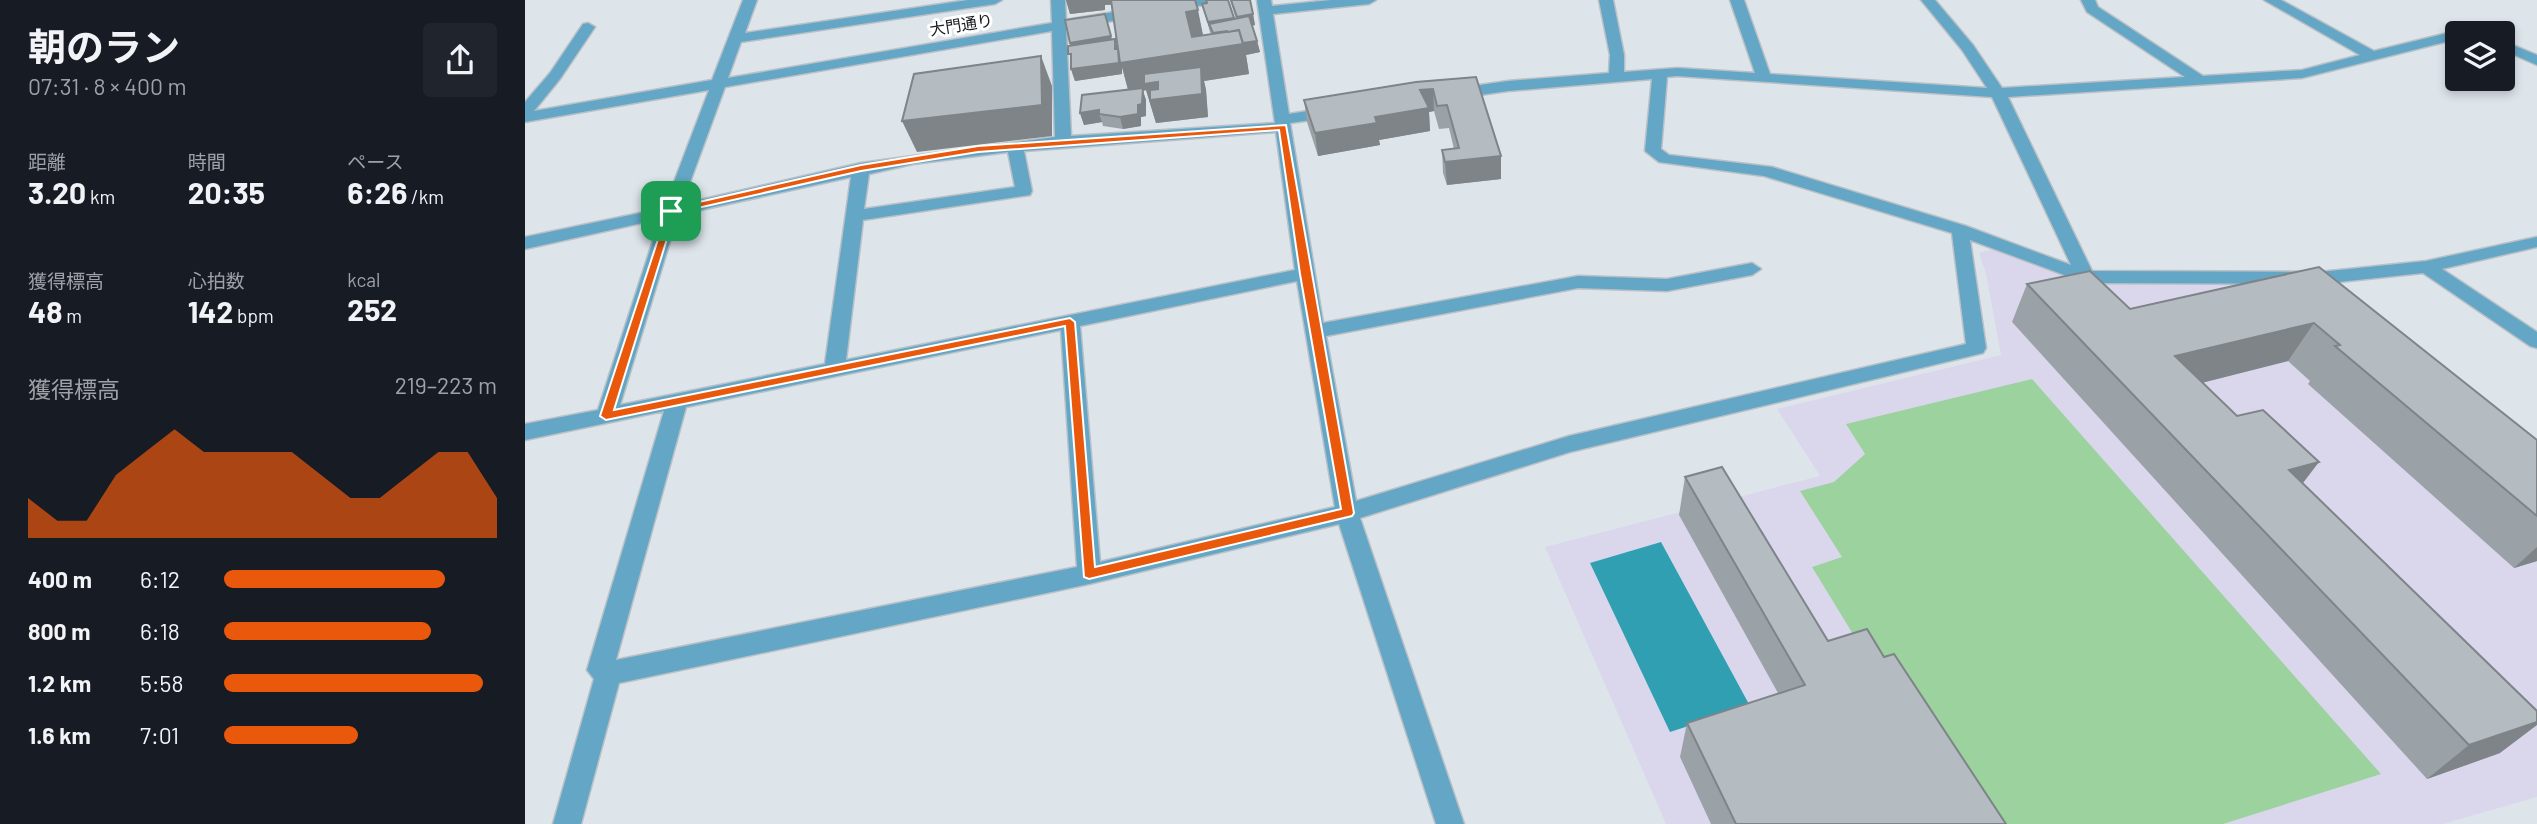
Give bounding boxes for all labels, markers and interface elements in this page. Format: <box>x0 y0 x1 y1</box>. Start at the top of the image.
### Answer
street label: 大門通り <box>928 10 994 38</box>
map controls <box>2445 21 2515 91</box>
button: layers <box>2445 21 2515 91</box>
text: 朝のラン <box>28 23 180 69</box>
button: share <box>423 23 497 97</box>
text: 07:31 · 8 × 400 m <box>28 72 187 100</box>
text: 距離 <box>28 150 66 173</box>
text: 時間 <box>188 150 226 173</box>
text: ペース <box>347 150 403 173</box>
text: 3.20 <box>28 174 86 210</box>
text: 20:35 <box>188 174 265 210</box>
text: 6:26 <box>347 174 407 210</box>
pin <box>641 181 701 241</box>
text: km <box>86 185 115 208</box>
text: /km <box>407 185 444 208</box>
icon: arrive <box>652 192 690 230</box>
text: kcal <box>347 268 380 291</box>
text: 獲得標高 <box>28 269 104 292</box>
text: 心拍数 <box>188 269 245 292</box>
text: 252 <box>347 291 397 327</box>
text: 48 <box>28 293 62 329</box>
text: 142 <box>188 293 233 329</box>
text: m <box>62 304 82 327</box>
text: bpm <box>233 304 274 327</box>
text: 219–223 m <box>395 371 497 399</box>
text: 獲得標高 <box>28 375 120 403</box>
text: 400 m <box>28 565 92 593</box>
text: 6:12 <box>140 565 180 593</box>
text: 800 m <box>28 617 90 645</box>
text: 6:18 <box>140 617 180 645</box>
text: 1.2 km <box>28 669 91 697</box>
text: 5:58 <box>140 669 183 697</box>
text: 1.6 km <box>28 721 91 749</box>
text: 7:01 <box>140 721 179 749</box>

